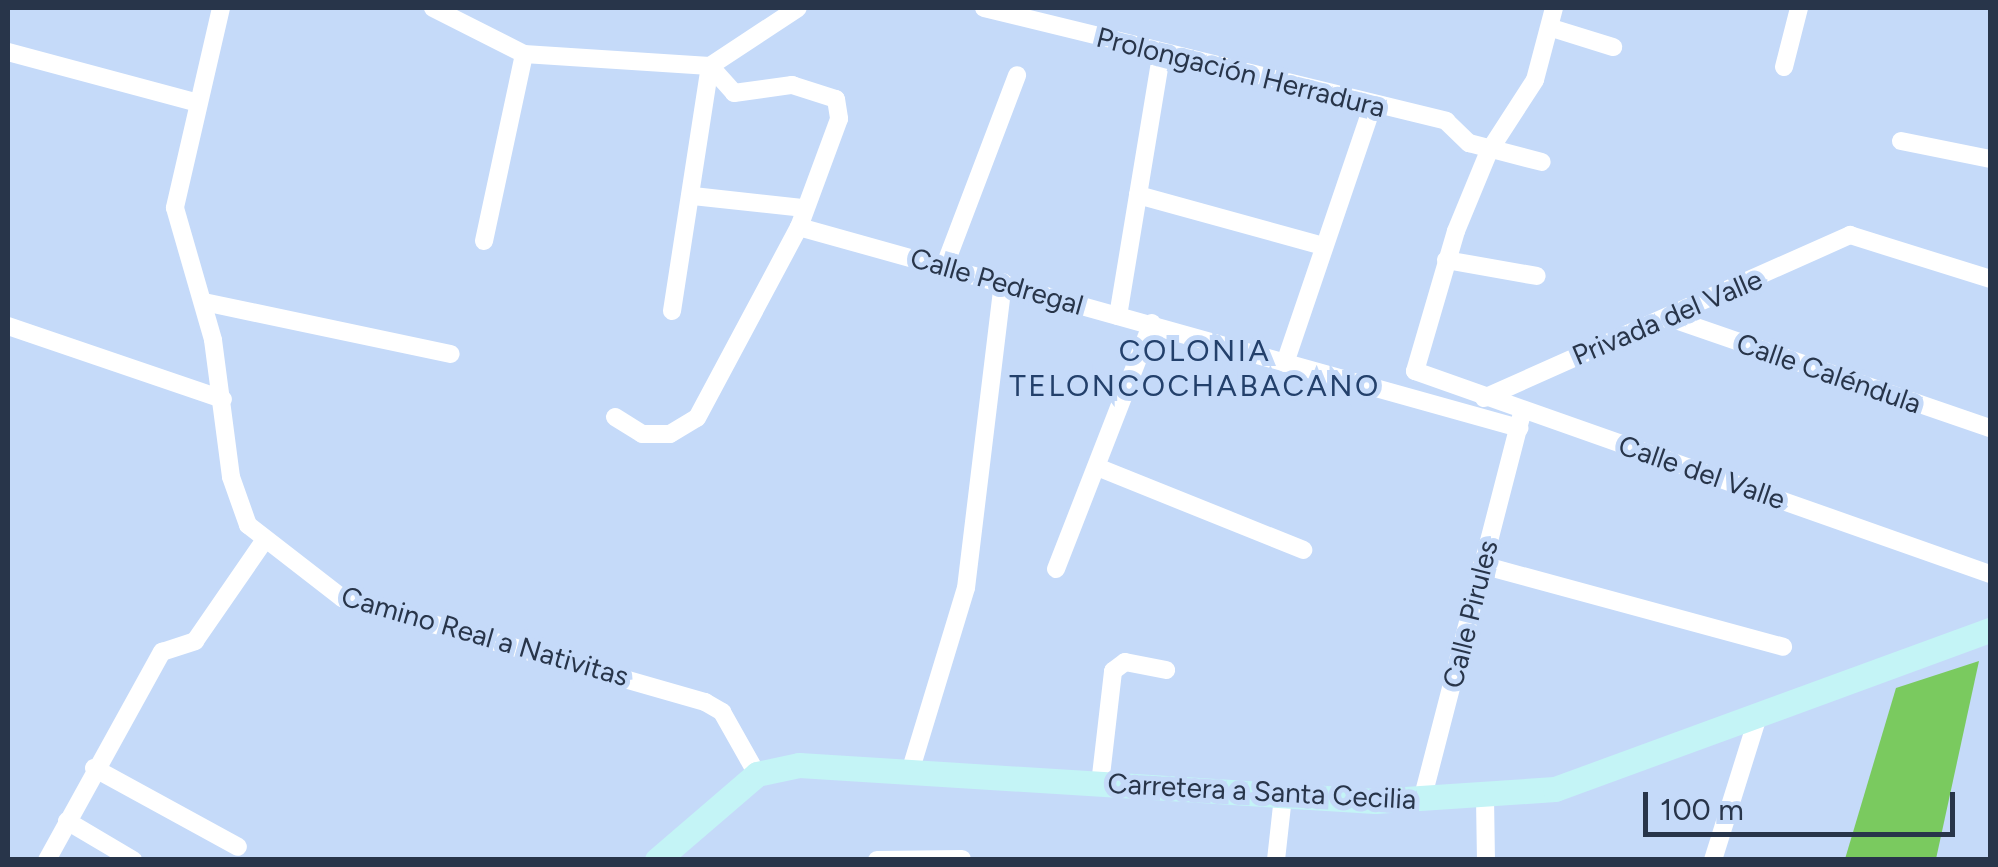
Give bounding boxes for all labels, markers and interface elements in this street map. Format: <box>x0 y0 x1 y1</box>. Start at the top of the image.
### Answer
street label: Prolongación Herradura <box>1093 20 1389 124</box>
street label: Calle Pedregal <box>907 240 1087 322</box>
street label: Privada del Valle <box>1567 262 1767 372</box>
street label: Calle Caléndula <box>1732 326 1926 420</box>
district label: COLONIA TELONCOCHABACANO <box>1009 333 1381 404</box>
street label: Calle del Valle <box>1614 428 1790 516</box>
street label: Calle Pirules <box>1435 537 1505 691</box>
street label: Camino Real a Nativitas <box>338 579 632 693</box>
street label: Carretera a Santa Cecilia <box>1107 766 1417 816</box>
scale bar <box>1648 772 1960 834</box>
text: 100 m <box>1660 791 1744 828</box>

